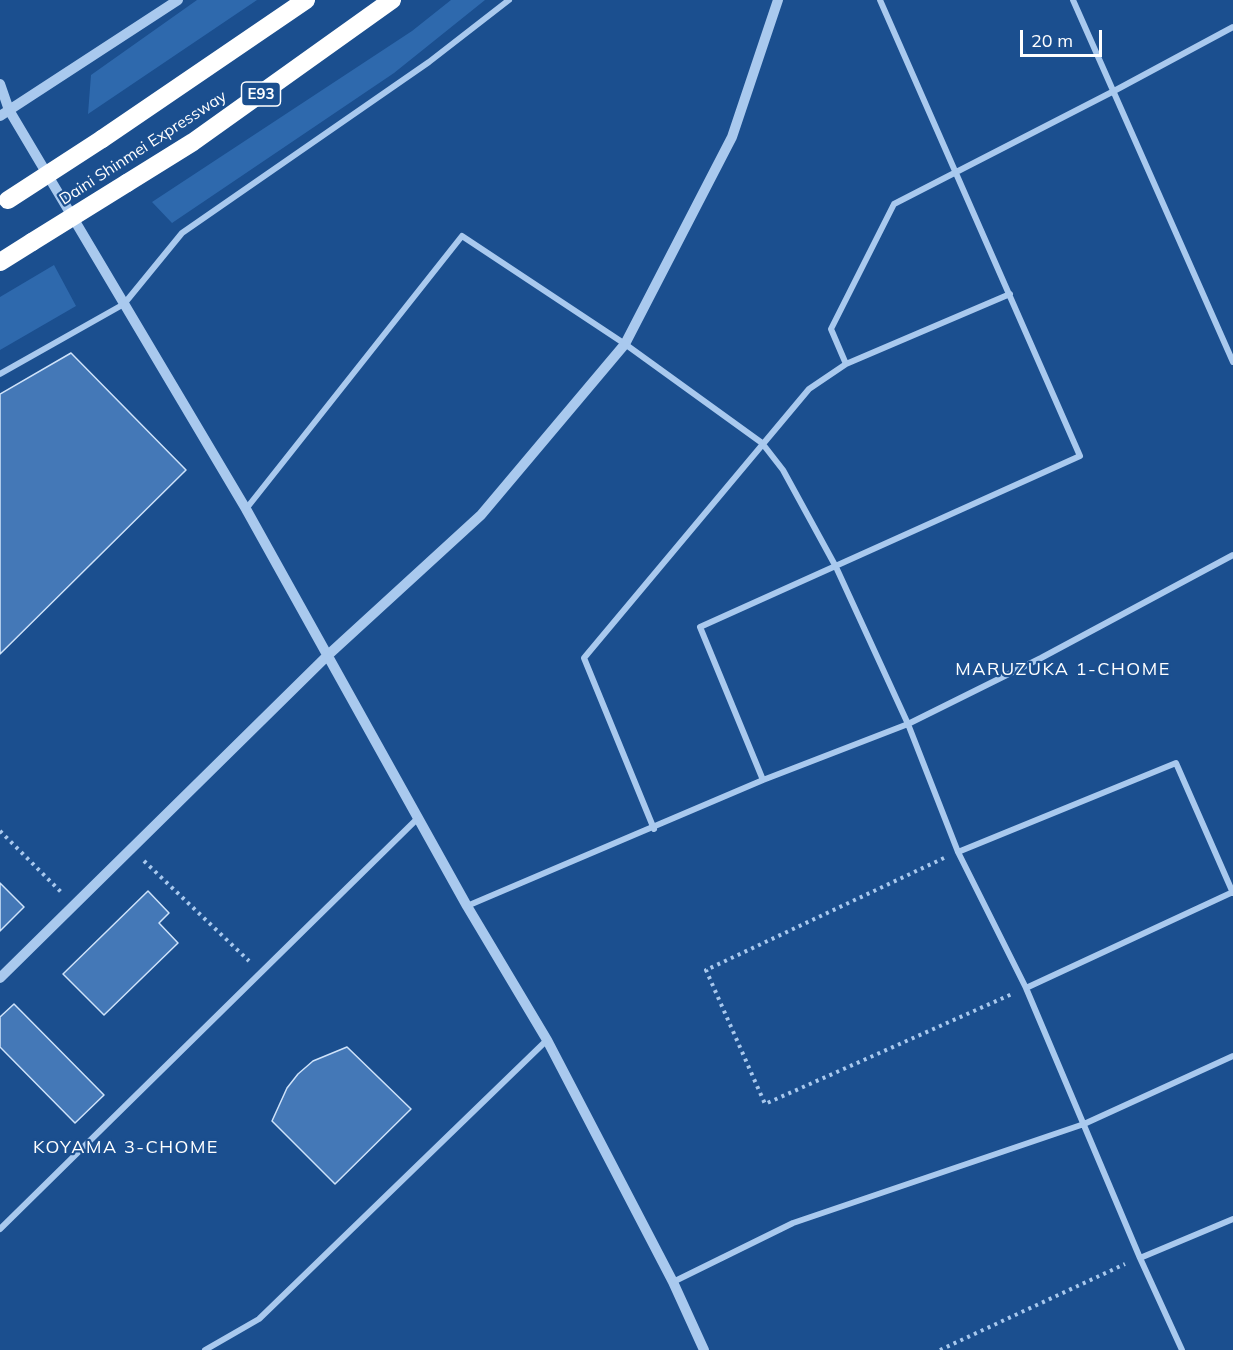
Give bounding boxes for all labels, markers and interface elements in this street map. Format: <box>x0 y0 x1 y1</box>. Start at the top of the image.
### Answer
scale bar <box>1023 18 1106 56</box>
text: 20 m <box>1031 29 1073 52</box>
road number: E93 <box>242 82 280 106</box>
street label: Daini Shinmei Expressway <box>56 87 230 209</box>
district label: MARUZUKA 1-CHOME <box>955 659 1171 681</box>
district label: KOYAMA 3-CHOME <box>33 1137 219 1159</box>

